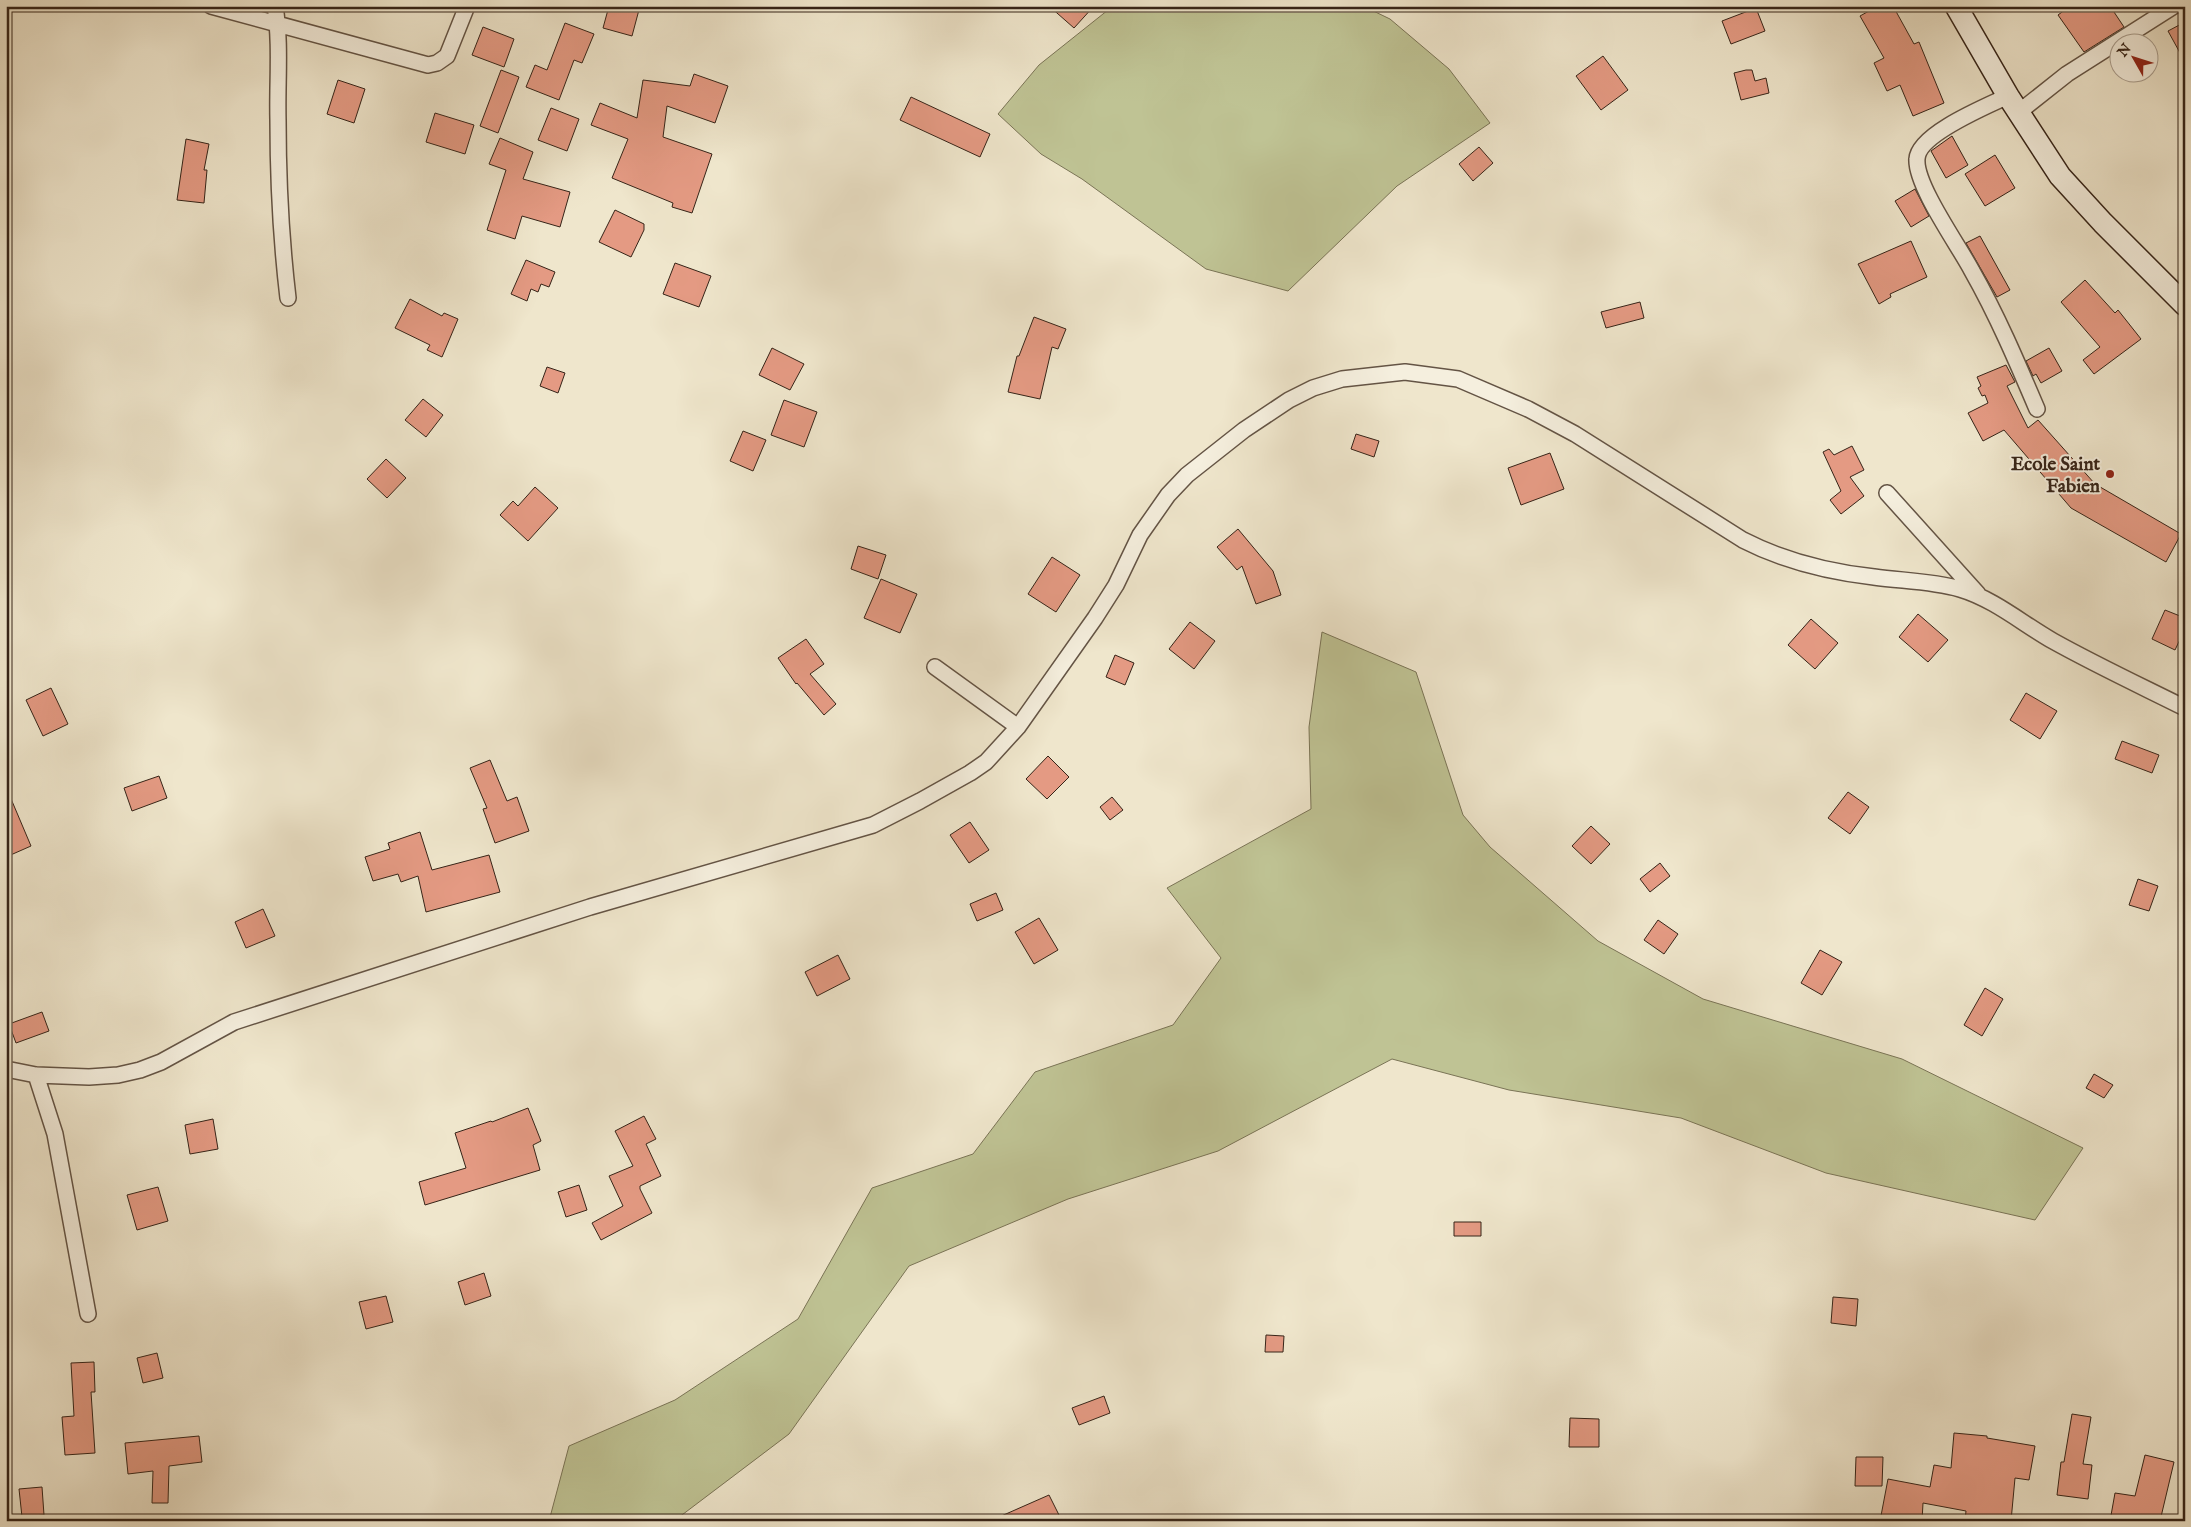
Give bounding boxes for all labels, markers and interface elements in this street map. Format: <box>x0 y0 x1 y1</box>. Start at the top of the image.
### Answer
north arrow <box>2108 32 2158 82</box>
text: N <box>2113 40 2135 62</box>
place label: Ecole Saint Fabien <box>2011 453 2100 499</box>
marker: Ecole Saint Fabien <box>2104 468 2116 480</box>

